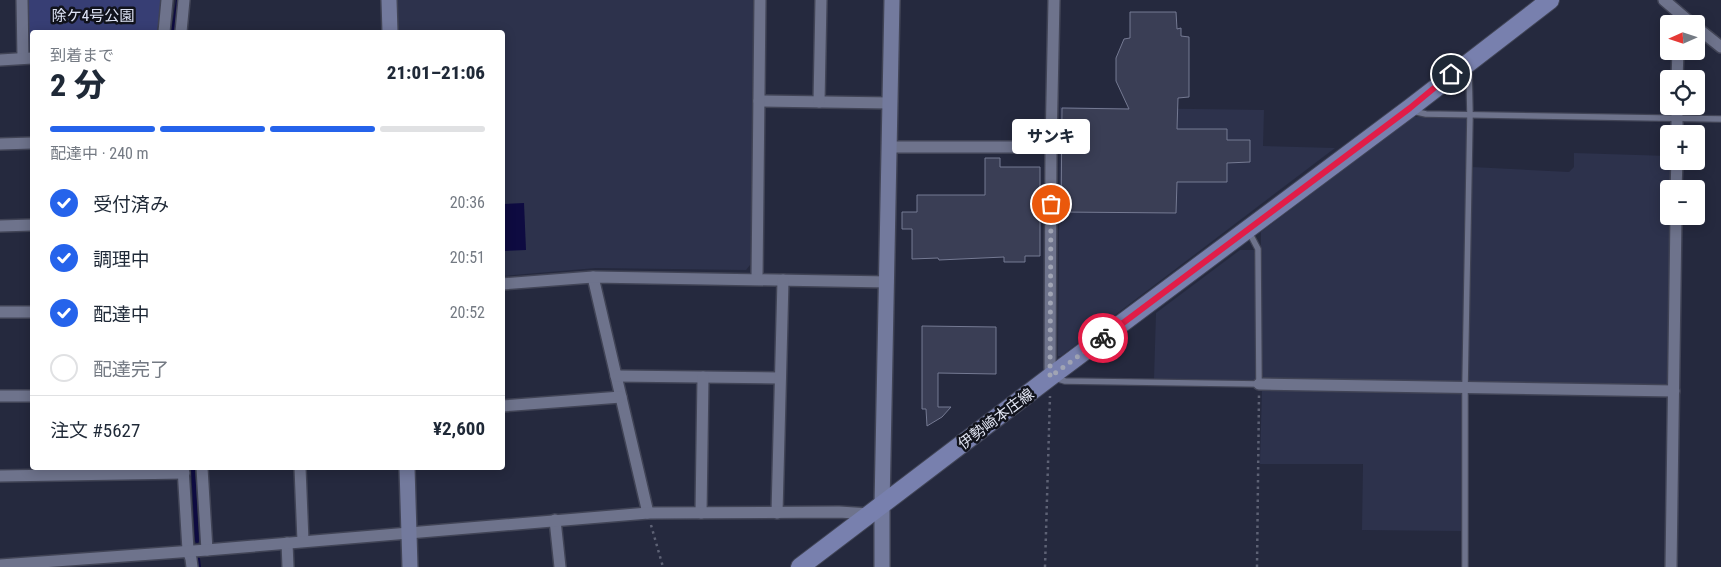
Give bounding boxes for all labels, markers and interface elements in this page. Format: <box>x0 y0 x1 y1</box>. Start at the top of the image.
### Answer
park label: 除ケ4号公園 <box>52 7 134 25</box>
north arrow <box>1660 15 1705 60</box>
map controls <box>1660 15 1705 225</box>
text: 到着まで <box>50 46 114 65</box>
pin <box>1430 53 1472 95</box>
icon: home <box>1437 60 1465 88</box>
text: 21:01–21:06 <box>387 61 485 84</box>
text: 2 分 <box>50 66 106 104</box>
button: locate <box>1660 70 1705 115</box>
callout: サンキ <box>1012 119 1090 154</box>
button: + <box>1660 125 1705 170</box>
text: サンキ <box>1027 127 1075 146</box>
text: 配達中 · 240 m <box>50 144 149 163</box>
button: − <box>1660 180 1705 225</box>
pin <box>1030 183 1072 225</box>
icon: check <box>50 189 78 217</box>
icon: bag <box>1037 190 1065 218</box>
text: 受付済み <box>93 193 169 216</box>
text: 20:36 <box>450 193 485 212</box>
icon: check <box>50 244 78 272</box>
text: 調理中 <box>93 248 150 271</box>
text: 20:51 <box>450 248 485 267</box>
icon: check <box>50 299 78 327</box>
text: 配達中 <box>93 303 150 326</box>
text: 20:52 <box>450 303 485 322</box>
courier <box>1078 313 1128 363</box>
icon: bike <box>1089 324 1117 352</box>
text: 配達完了 <box>93 358 169 381</box>
street label: 伊勢崎本庄線 <box>955 385 1037 453</box>
text: ¥2,600 <box>433 417 485 440</box>
text: 注文 #5627 <box>50 419 140 442</box>

